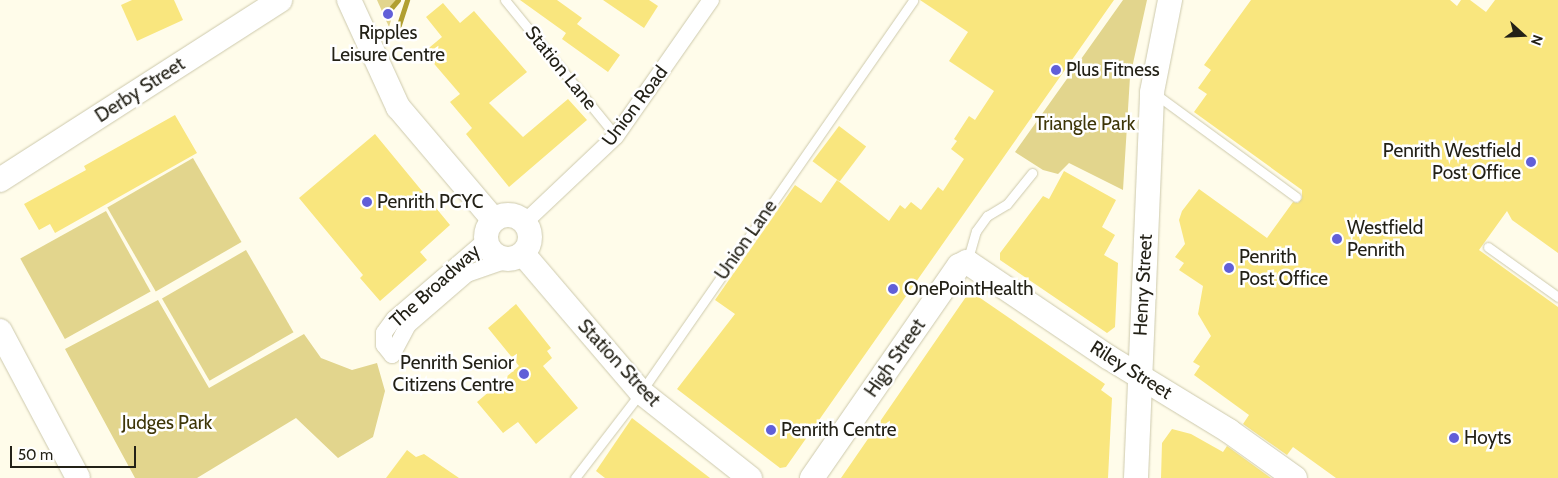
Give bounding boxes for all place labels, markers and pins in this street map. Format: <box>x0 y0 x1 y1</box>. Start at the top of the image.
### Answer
marker: Ripples Leisure Centre <box>382 8 394 20</box>
place label: Ripples Leisure Centre <box>331 22 445 66</box>
place label: Plus Fitness <box>1066 59 1160 81</box>
marker: Plus Fitness <box>1050 64 1062 76</box>
place label: Penrith Westfield Post Office <box>1383 140 1521 184</box>
marker: Penrith Westfield Post Office <box>1525 156 1537 168</box>
place label: Penrith PCYC <box>377 191 484 213</box>
marker: Penrith PCYC <box>361 196 373 208</box>
place label: Westfield Penrith <box>1347 217 1423 261</box>
marker: Westfield Penrith <box>1331 233 1343 245</box>
place label: Penrith Post Office <box>1239 246 1328 290</box>
marker: Penrith Post Office <box>1223 262 1235 274</box>
place label: OnePointHealth <box>904 278 1033 300</box>
marker: OnePointHealth <box>886 282 900 296</box>
place label: Penrith Senior Citizens Centre <box>392 352 514 396</box>
marker: Penrith Senior Citizens Centre <box>518 368 530 380</box>
place label: Penrith Centre <box>781 419 897 441</box>
marker: Penrith Centre <box>765 424 777 436</box>
place label: Hoyts <box>1464 427 1511 449</box>
marker: Hoyts <box>1448 432 1460 444</box>

